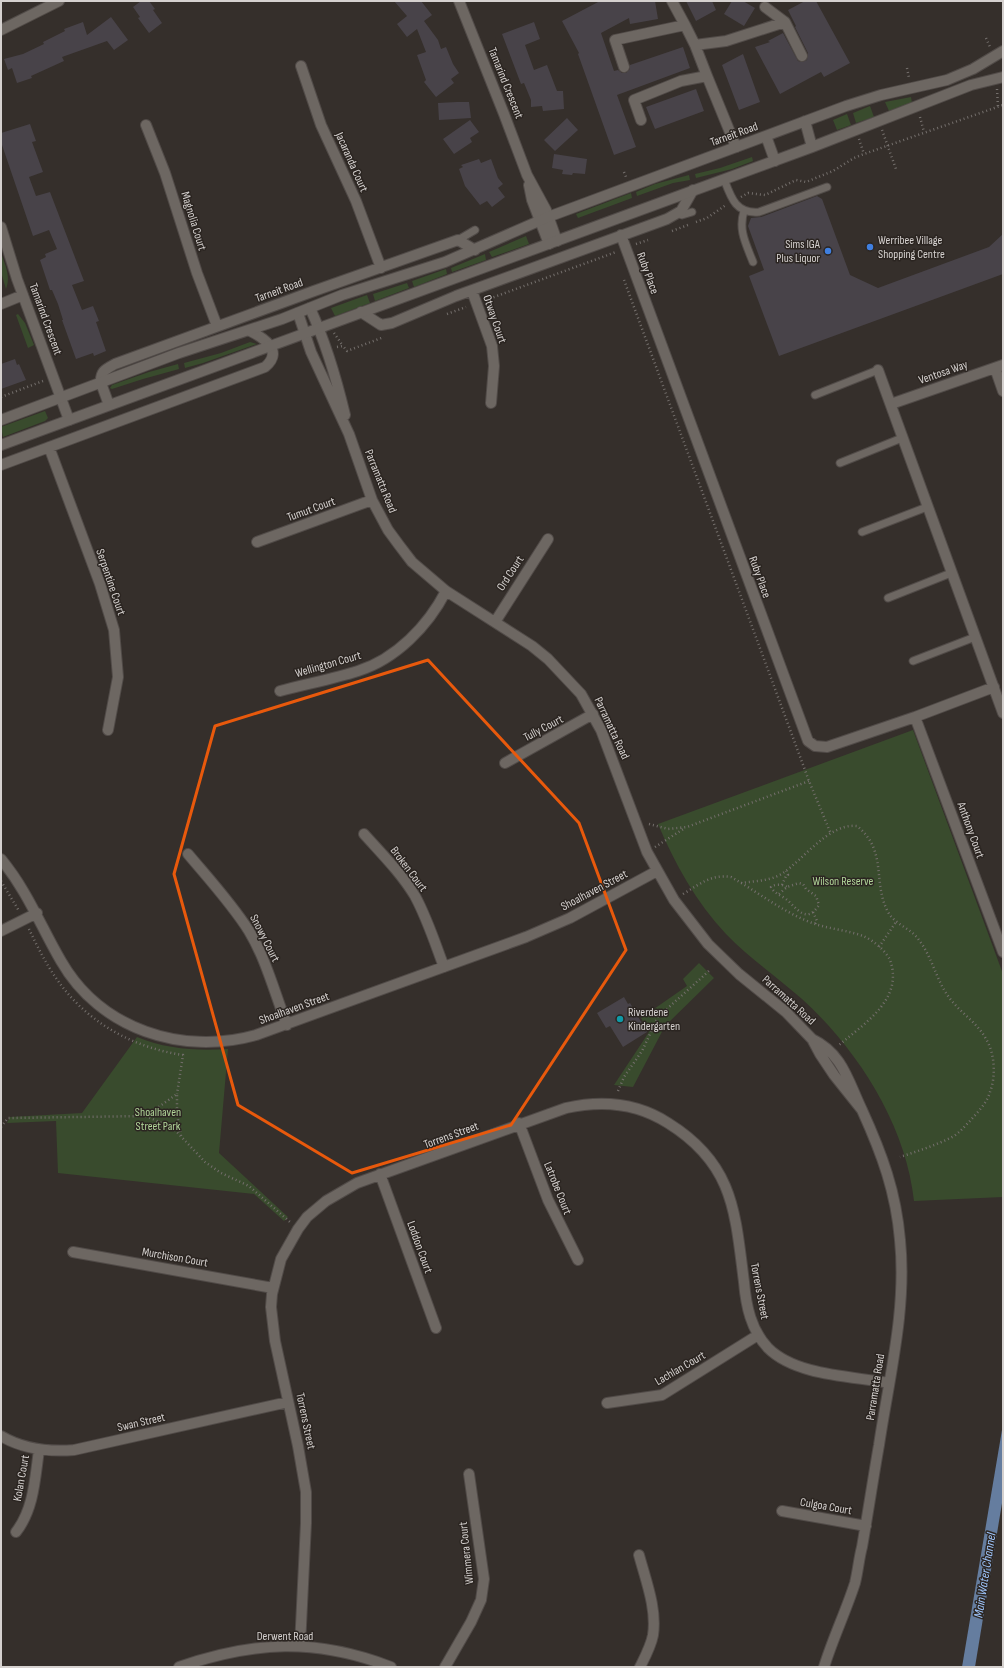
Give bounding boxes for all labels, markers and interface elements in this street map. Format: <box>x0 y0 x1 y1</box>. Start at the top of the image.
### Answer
street label: Tamarind Crescent <box>484 45 527 121</box>
street label: Tarneit Road <box>708 119 760 150</box>
street label: Jacaranda Court <box>331 129 372 195</box>
street label: Magnolia Court <box>177 190 210 253</box>
place label: Werribee Village Shopping Centre <box>878 233 945 262</box>
place label: Sims IGA Plus Liquor <box>776 237 821 266</box>
marker: Werribee Village Shopping Centre <box>865 242 875 252</box>
marker: Sims IGA Plus Liquor <box>823 246 833 256</box>
street label: Ruby Place <box>633 250 662 296</box>
street label: Tarneit Road <box>253 275 305 306</box>
street label: Tamarind Crescent <box>26 281 66 357</box>
street label: Otway Court <box>479 293 510 346</box>
street label: Ventosa Way <box>917 357 970 388</box>
street label: Parramatta Road <box>361 447 400 515</box>
street label: Tumut Court <box>285 494 338 525</box>
street label: Serpentine Court <box>92 547 129 618</box>
street label: Ord Court <box>493 553 528 594</box>
street label: Ruby Place <box>745 554 774 600</box>
street label: Wellington Court <box>293 648 363 681</box>
street label: Parramatta Road <box>591 695 632 762</box>
street label: Tully Court <box>521 712 566 745</box>
street label: Anthony Court <box>953 799 988 861</box>
street label: Broken Court <box>387 844 431 895</box>
street label: Shoalhaven Street <box>558 866 630 914</box>
park label: Wilson Reserve <box>813 874 874 889</box>
street label: Snowy Court <box>246 912 283 965</box>
street label: Parramatta Road <box>759 972 819 1028</box>
street label: Shoalhaven Street <box>257 989 332 1028</box>
place label: Riverdene Kindergarten <box>628 1005 680 1034</box>
marker: Riverdene Kindergarten <box>615 1014 625 1024</box>
park label: Shoalhaven Street Park <box>135 1105 181 1134</box>
street label: Torrens Street <box>422 1119 481 1152</box>
street label: Latrobe Court <box>540 1160 575 1217</box>
street label: Loddon Court <box>403 1219 436 1276</box>
street label: Murchison Court <box>141 1244 209 1271</box>
street label: Torrens Street <box>747 1262 772 1321</box>
street label: Lachlan Court <box>652 1348 708 1389</box>
street label: Parramatta Road <box>863 1353 888 1421</box>
street label: Torrens Street <box>292 1392 319 1451</box>
street label: Swan Street <box>116 1410 167 1435</box>
street label: Kolan Court <box>10 1453 33 1503</box>
street label: Culgoa Court <box>799 1495 853 1518</box>
street label: Wimmera Court <box>456 1520 477 1585</box>
water label: Main Water Channel <box>970 1531 1000 1619</box>
street label: Derwent Road <box>257 1629 313 1644</box>

